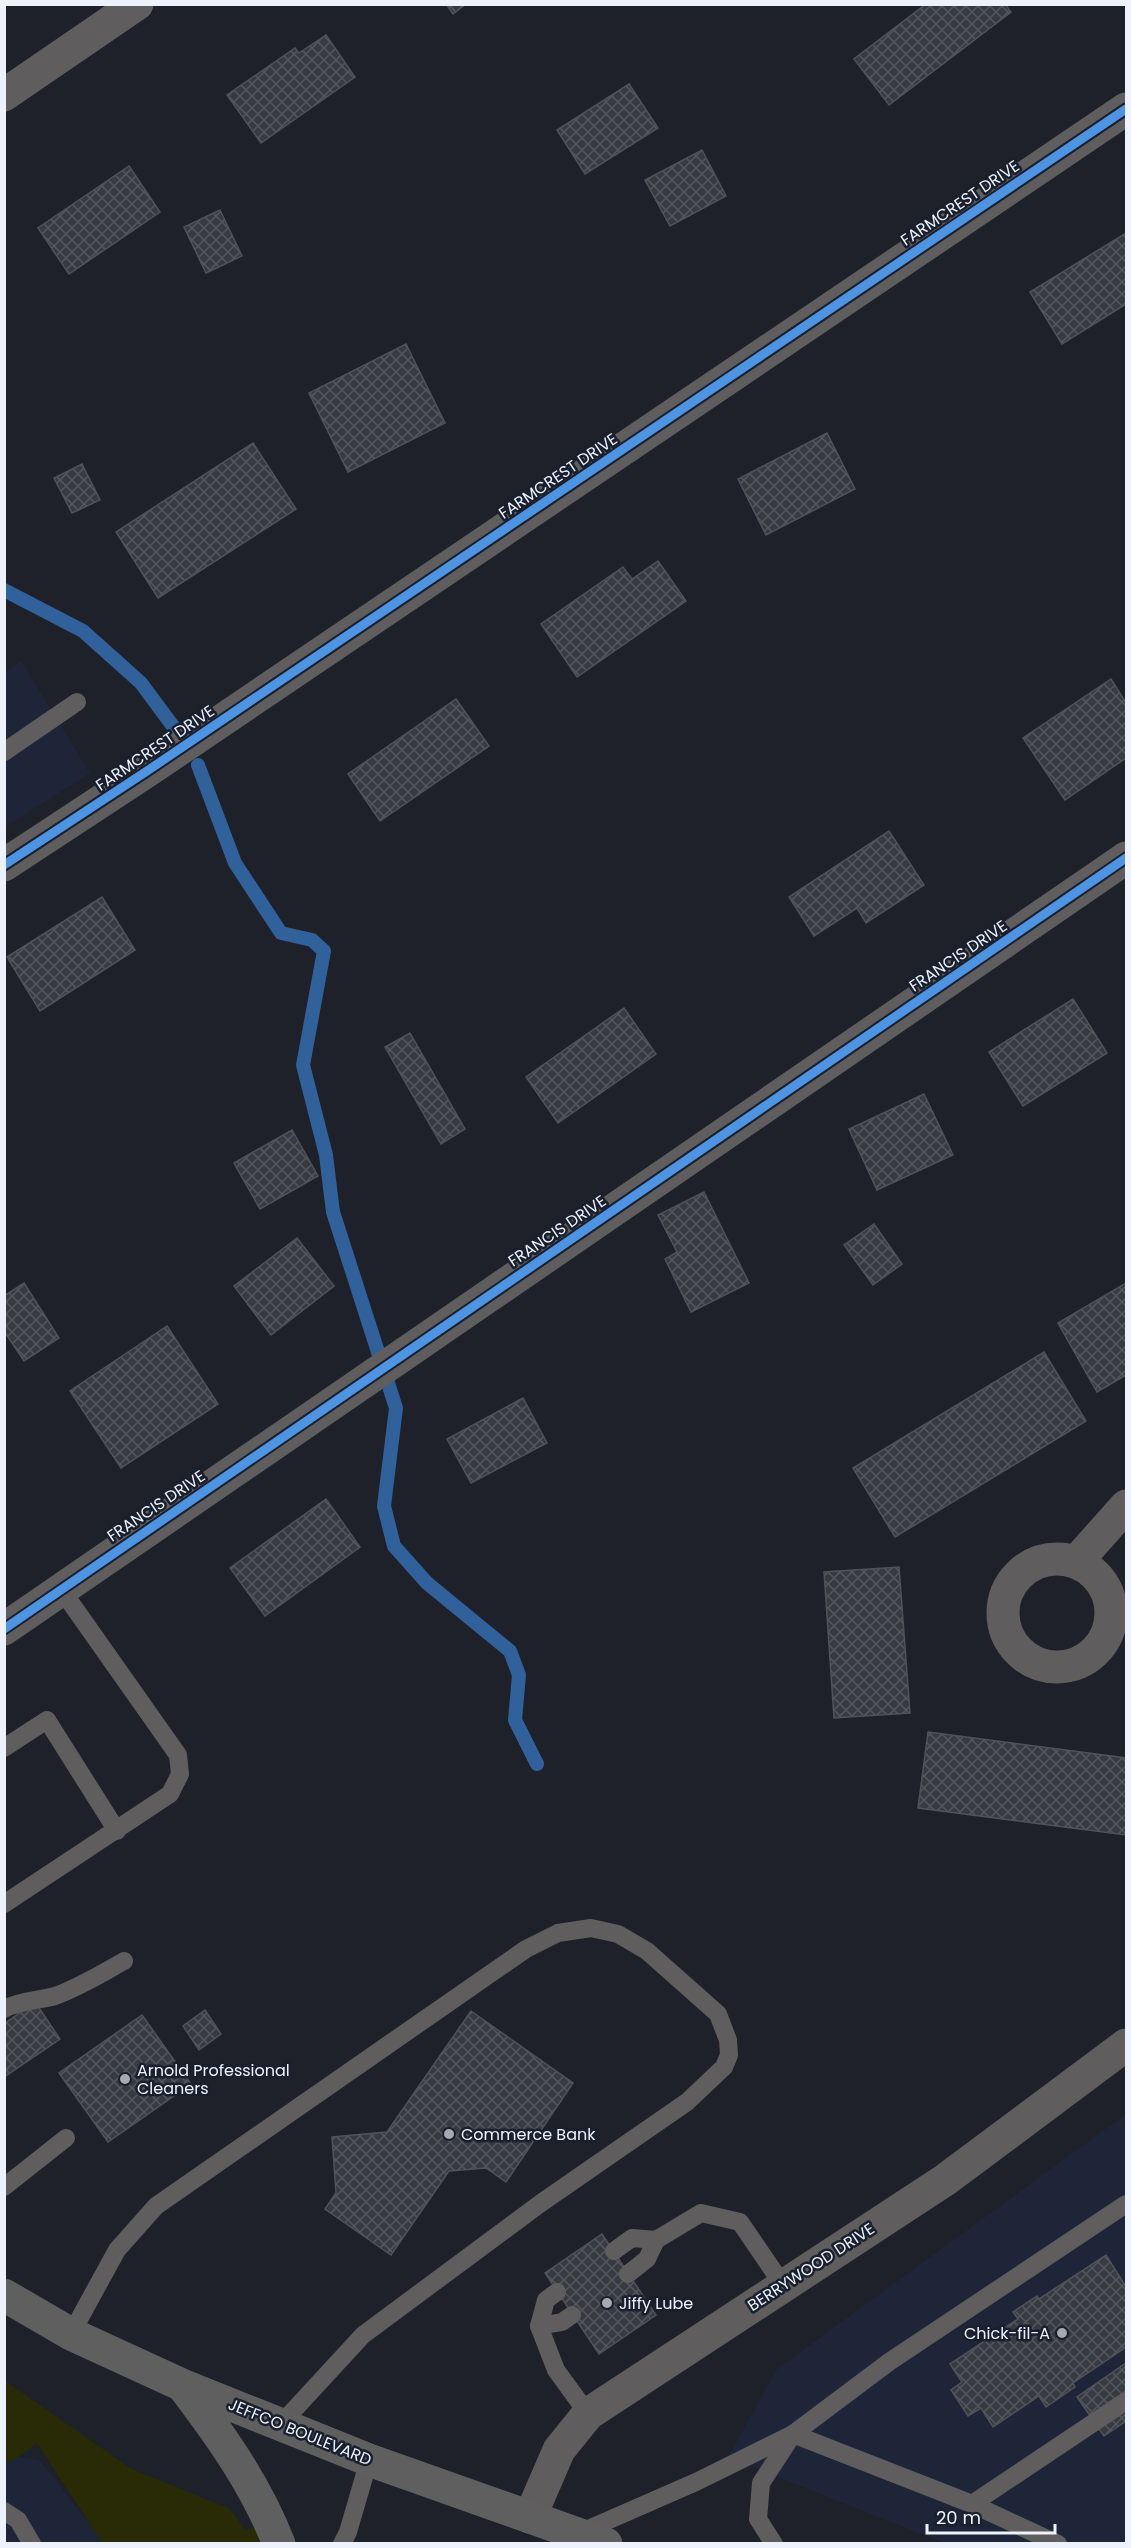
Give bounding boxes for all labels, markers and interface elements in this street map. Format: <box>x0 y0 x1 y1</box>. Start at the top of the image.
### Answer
street label: FARMCREST DRIVE <box>896 155 1024 251</box>
street label: FARMCREST DRIVE <box>494 428 622 524</box>
street label: FARMCREST DRIVE <box>91 700 219 796</box>
street label: FRANCIS DRIVE <box>904 915 1012 997</box>
street label: FRANCIS DRIVE <box>503 1190 611 1272</box>
street label: FRANCIS DRIVE <box>102 1465 210 1547</box>
place label: Arnold Professional Cleaners <box>137 2059 290 2100</box>
marker: Arnold Professional Cleaners <box>118 2072 132 2086</box>
place label: Commerce Bank <box>461 2123 596 2146</box>
marker: Commerce Bank <box>442 2127 456 2141</box>
street label: BERRYWOOD DRIVE <box>743 2217 879 2317</box>
place label: Jiffy Lube <box>619 2292 693 2315</box>
marker: Jiffy Lube <box>600 2296 614 2310</box>
place label: Chick-fil-A <box>964 2322 1050 2345</box>
marker: Chick-fil-A <box>1055 2326 1069 2340</box>
street label: JEFFCO BOULEVARD <box>225 2393 375 2471</box>
scale bar <box>927 2497 1054 2535</box>
text: 20 m <box>936 2505 981 2530</box>

